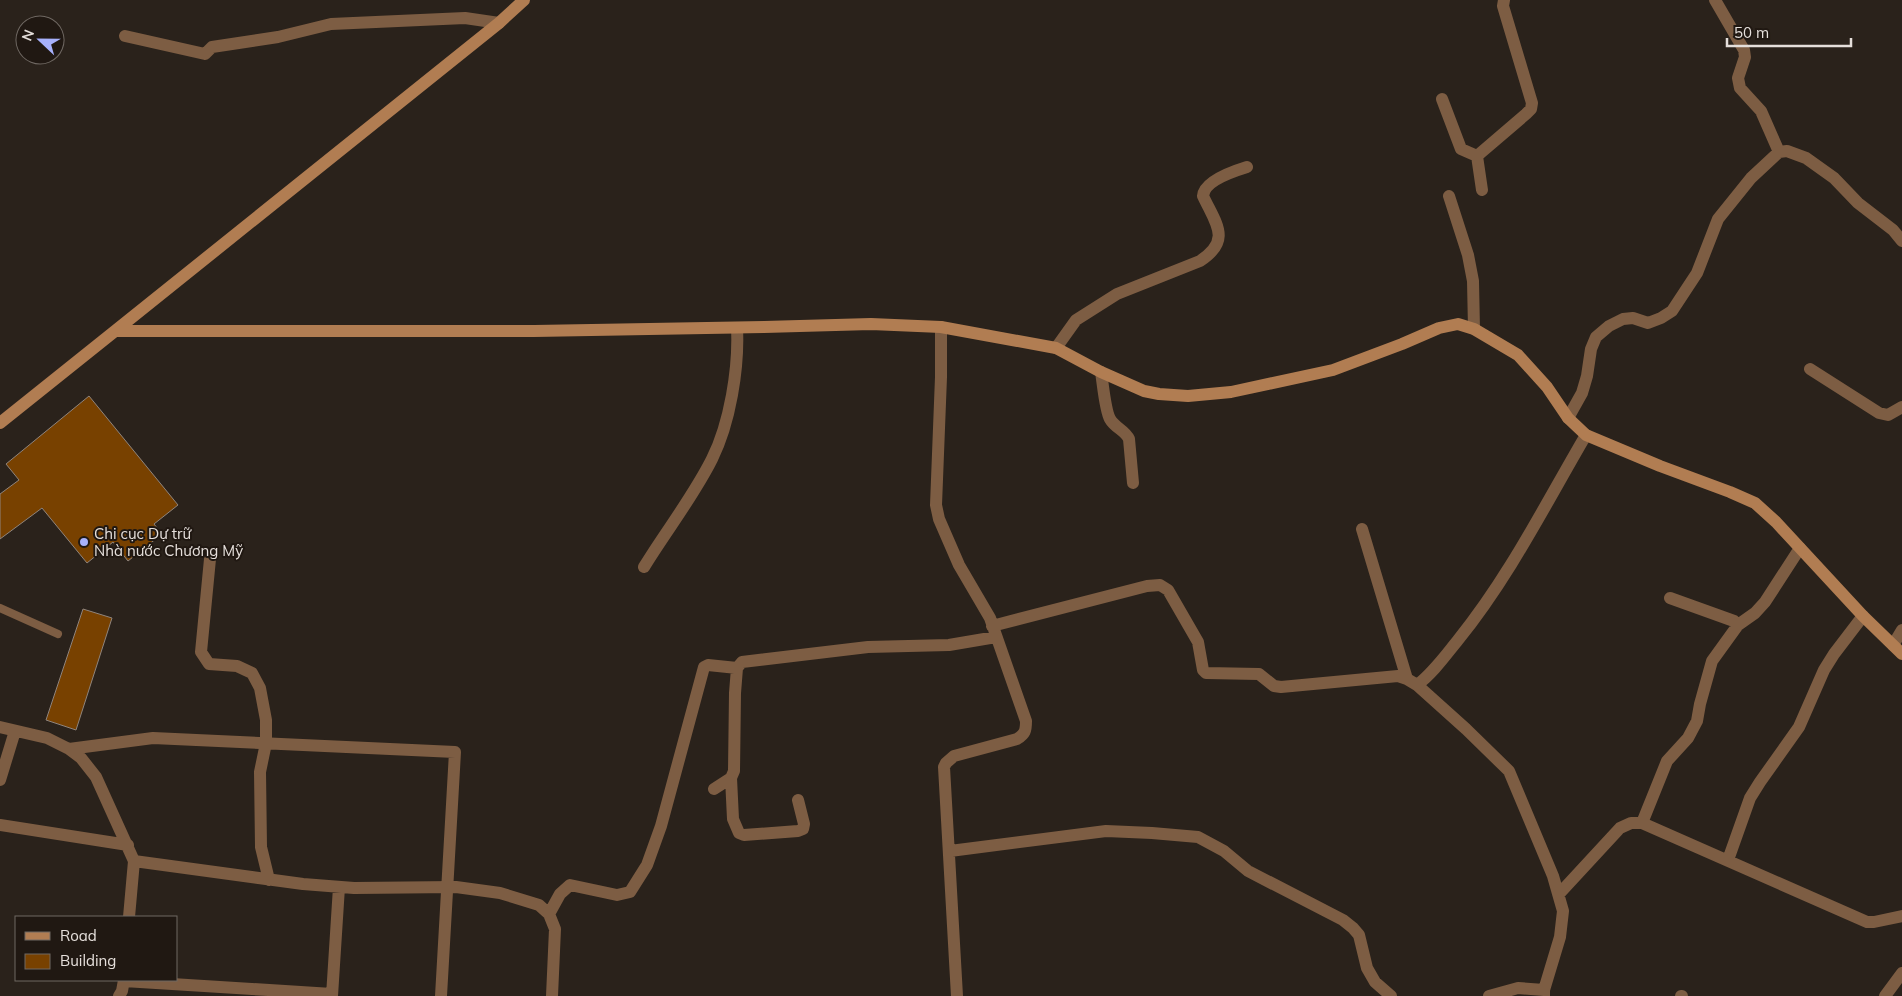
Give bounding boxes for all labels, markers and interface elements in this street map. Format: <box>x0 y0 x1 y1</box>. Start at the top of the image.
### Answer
north arrow <box>15 15 65 65</box>
scale bar <box>1727 15 1851 47</box>
text: 50 m <box>1734 23 1769 42</box>
text: N <box>18 27 38 43</box>
place label: Chi cục Dự trữ Nhà nước Chương Mỹ <box>94 524 243 560</box>
marker: Chi cục Dự trữ Nhà nước Chương Mỹ <box>78 536 90 548</box>
legend <box>15 916 178 981</box>
text: Road <box>60 926 97 945</box>
text: Building <box>60 951 116 970</box>

